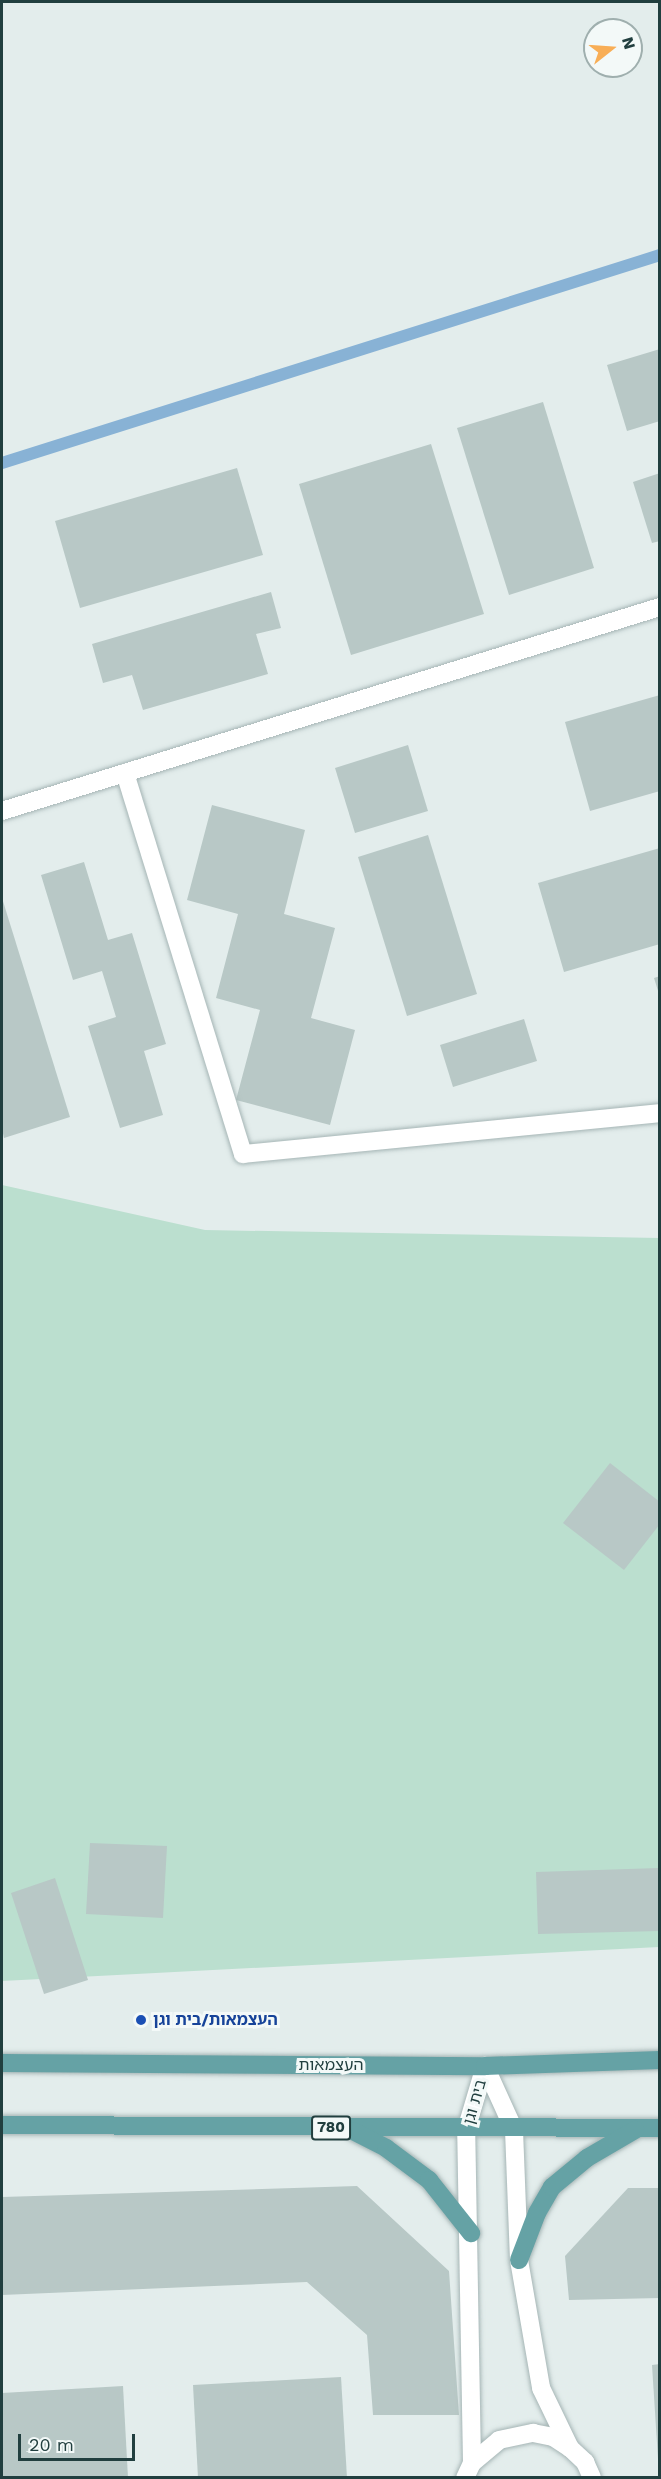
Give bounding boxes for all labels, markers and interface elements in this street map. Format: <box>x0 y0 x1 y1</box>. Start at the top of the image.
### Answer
north arrow <box>583 18 643 78</box>
text: N <box>618 35 640 52</box>
place label: העצמאות/בית וגן <box>153 2010 278 2030</box>
marker: העצמאות/בית וגן <box>134 2013 148 2027</box>
street label: העצמאות <box>299 2055 363 2075</box>
street label: בית וגן <box>459 2077 491 2127</box>
road number: 780 <box>310 2116 352 2140</box>
scale bar <box>21 2422 138 2460</box>
text: 20 m <box>29 2434 74 2455</box>

